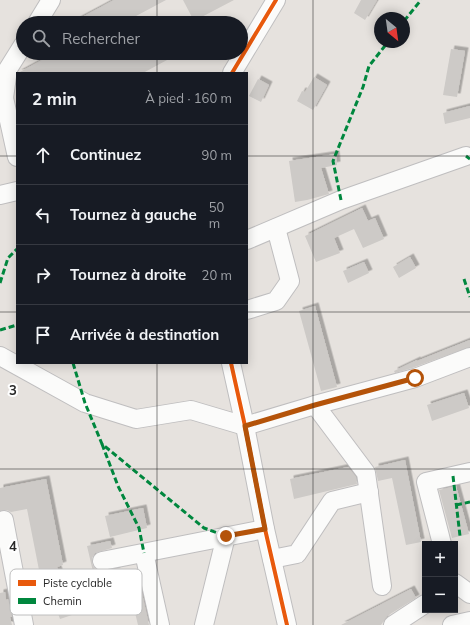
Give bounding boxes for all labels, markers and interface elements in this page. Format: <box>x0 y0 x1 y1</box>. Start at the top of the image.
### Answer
north arrow <box>374 12 410 48</box>
search box <box>16 16 248 60</box>
icon: search <box>30 27 52 49</box>
text: Rechercher <box>62 29 140 48</box>
text: 2 min <box>32 88 77 109</box>
text: À pied · 160 m <box>145 90 232 106</box>
icon: ahead <box>32 144 54 166</box>
text: Continuez <box>70 145 141 164</box>
text: 90 m <box>202 147 232 163</box>
text: 50 m <box>209 199 224 231</box>
icon: left <box>32 204 54 226</box>
text: Tournez à gauche <box>70 205 197 224</box>
icon: right <box>32 264 54 286</box>
text: Tournez à droite <box>70 265 186 284</box>
text: 20 m <box>202 267 232 283</box>
icon: arrive <box>32 324 54 346</box>
text: Arrivée à destination <box>70 325 219 344</box>
route start <box>406 369 424 387</box>
text: 3 <box>9 382 17 398</box>
route end <box>217 527 235 545</box>
text: 4 <box>9 538 17 554</box>
map controls <box>422 541 458 613</box>
button: + <box>422 541 458 577</box>
legend <box>10 569 142 615</box>
text: Piste cyclable <box>43 576 112 590</box>
button: − <box>422 577 458 613</box>
text: Chemin <box>43 594 82 608</box>

